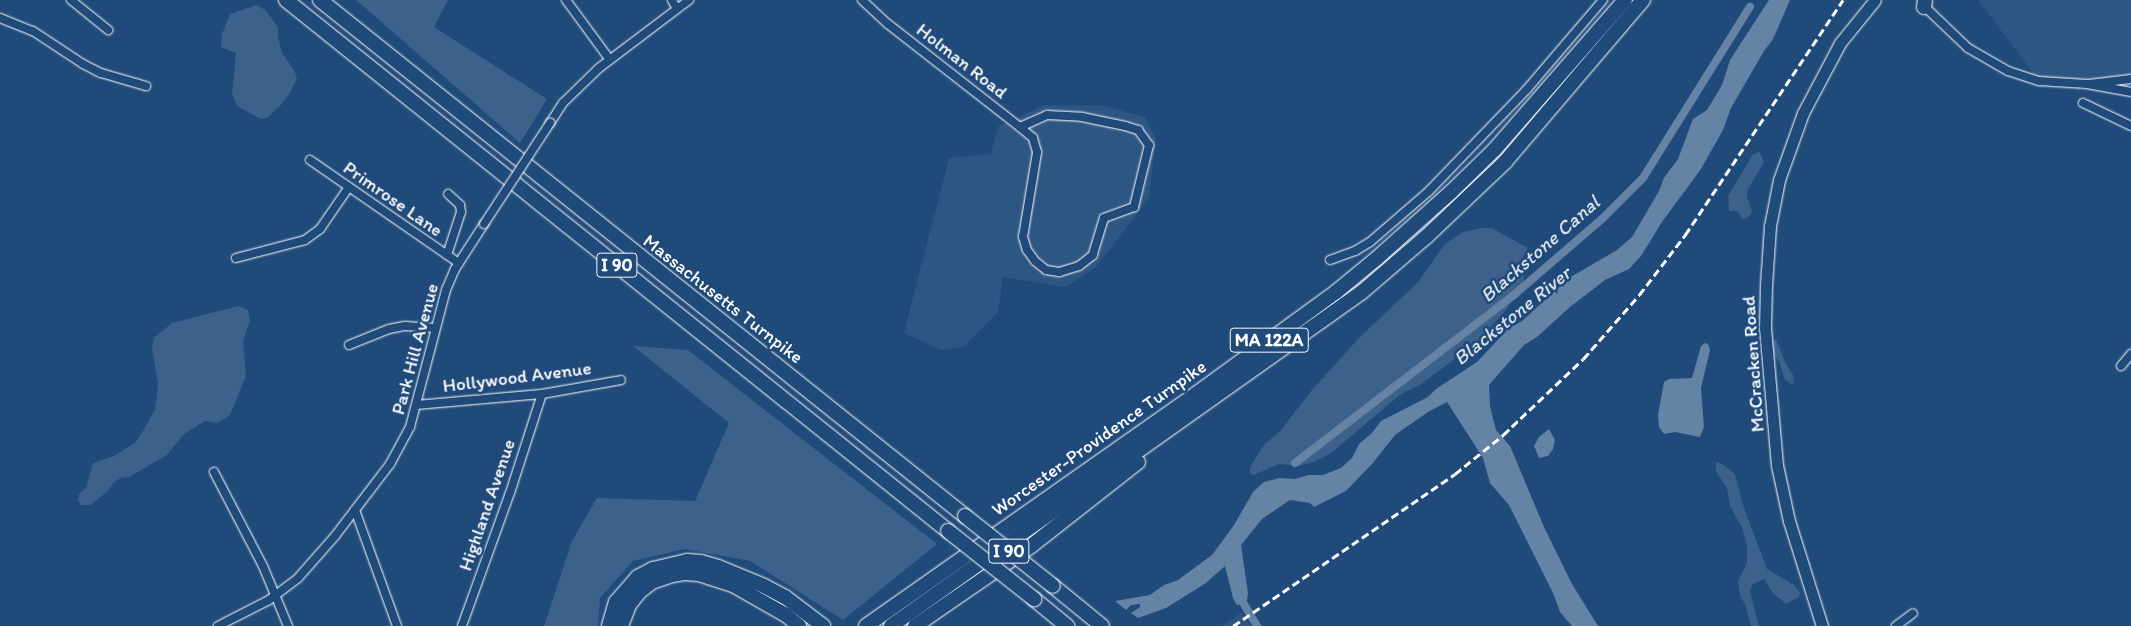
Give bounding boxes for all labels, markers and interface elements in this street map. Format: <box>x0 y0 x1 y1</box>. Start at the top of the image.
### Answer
street label: Holman Road <box>912 19 1012 103</box>
street label: Primrose Lane <box>339 156 447 242</box>
water label: Blackstone Canal <box>1475 191 1605 307</box>
street label: Massachusetts Turnpike <box>639 230 807 368</box>
road number: I 90 <box>596 250 638 280</box>
water label: Blackstone River <box>1449 261 1575 371</box>
street label: Park Hill Avenue <box>387 281 443 417</box>
street label: McCracken Road <box>1737 295 1769 433</box>
road number: MA 122A <box>1229 324 1309 356</box>
street label: Worcester-Providence Turnpike <box>988 355 1210 521</box>
street label: Hollywood Avenue <box>442 357 592 397</box>
street label: Highland Avenue <box>454 437 520 573</box>
road number: I 90 <box>988 536 1030 566</box>

